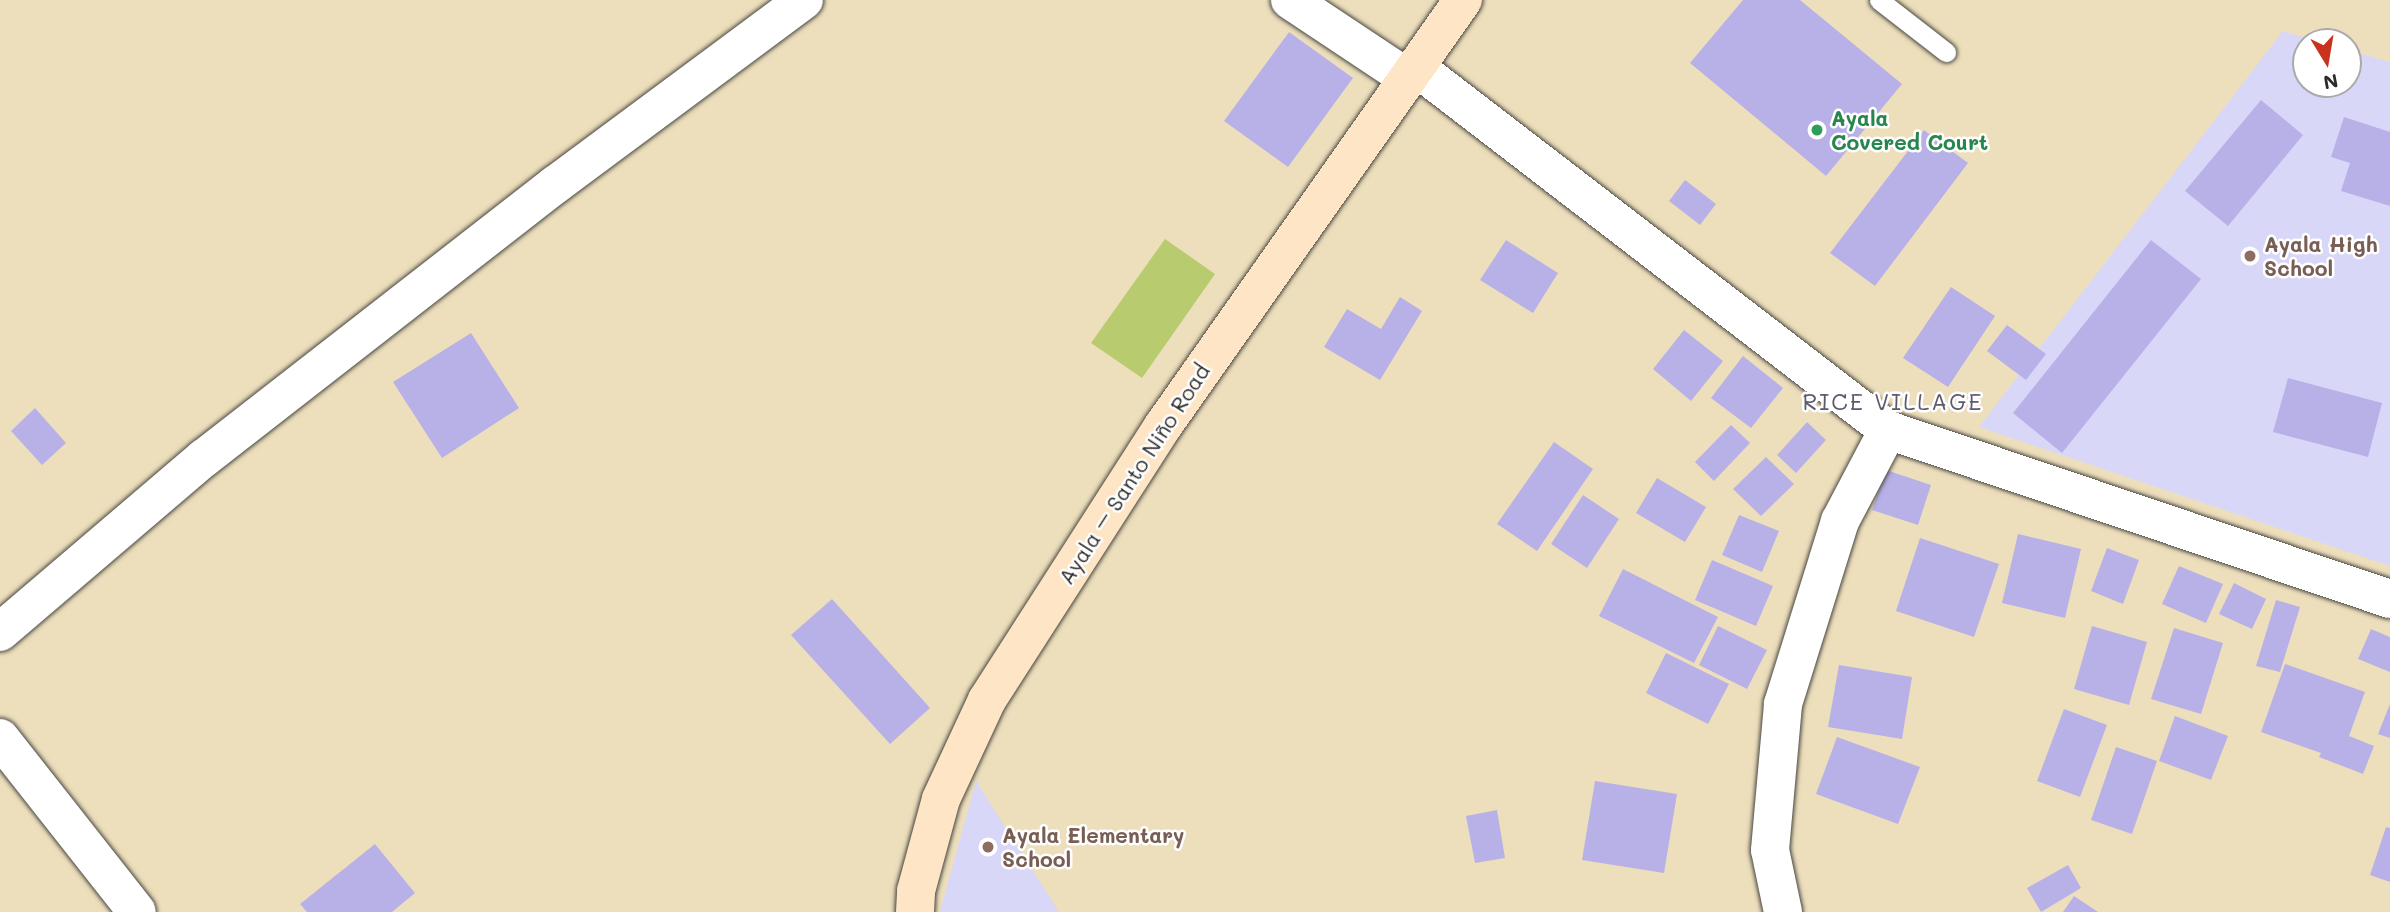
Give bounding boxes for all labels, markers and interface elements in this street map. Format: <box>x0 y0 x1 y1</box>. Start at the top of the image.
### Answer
north arrow <box>2292 28 2362 98</box>
text: N <box>2321 68 2340 96</box>
place label: Ayala Covered Court <box>1831 105 1988 155</box>
marker: Ayala Covered Court <box>1809 122 1825 138</box>
place label: Ayala High School <box>2264 231 2378 281</box>
marker: Ayala High School <box>2242 248 2258 264</box>
street label: Ayala – Santo Niño Road <box>1053 359 1215 589</box>
district label: RICE VILLAGE <box>1804 387 1982 415</box>
place label: Ayala Elementary School <box>1002 822 1184 872</box>
marker: Ayala Elementary School <box>980 839 996 855</box>

